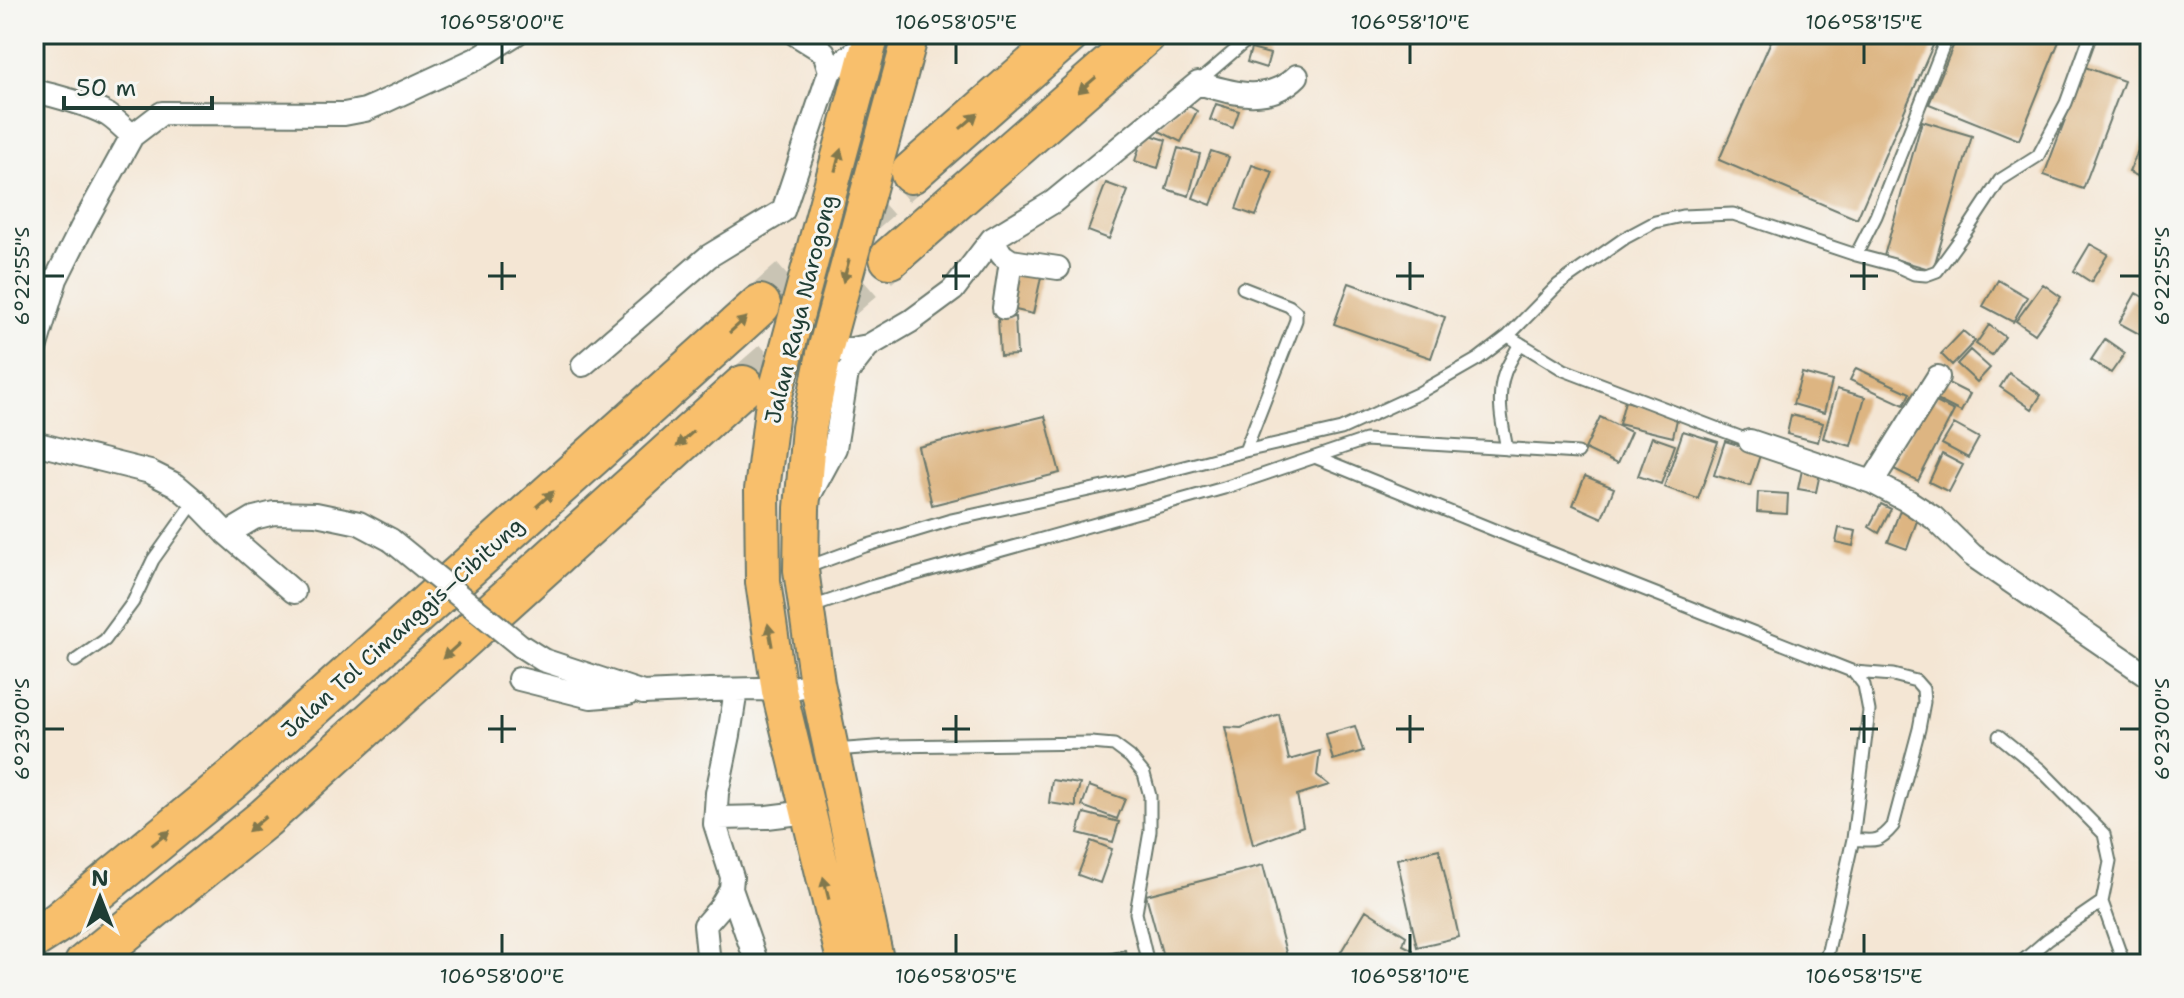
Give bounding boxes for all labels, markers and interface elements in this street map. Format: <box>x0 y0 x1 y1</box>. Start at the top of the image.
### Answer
text: 106°58'00"E <box>440 9 564 35</box>
text: 106°58'05"E <box>895 9 1017 35</box>
text: 106°58'10"E <box>1351 9 1469 35</box>
text: 106°58'15"E <box>1805 9 1923 35</box>
scale bar <box>64 60 212 110</box>
text: 50 m <box>76 72 136 104</box>
one-way arrow <box>1077 76 1097 93</box>
one-way arrow <box>960 113 979 131</box>
one-way arrow <box>832 148 845 172</box>
street label: Jalan Raya Narogong <box>758 191 843 427</box>
text: 6°22'55"S <box>9 227 35 325</box>
text: 6°22'55"S <box>2149 227 2175 325</box>
one-way arrow <box>840 259 852 284</box>
one-way arrow <box>728 316 748 334</box>
one-way arrow <box>676 429 695 447</box>
one-way arrow <box>535 490 554 508</box>
street label: Jalan Tol Cimanggis–Cibitung <box>275 511 530 744</box>
one-way arrow <box>763 622 775 647</box>
one-way arrow <box>441 641 460 659</box>
text: 6°23'00"S <box>9 678 35 780</box>
text: 6°23'00"S <box>2149 678 2175 780</box>
one-way arrow <box>248 815 268 832</box>
one-way arrow <box>151 830 171 847</box>
north arrow <box>60 858 140 938</box>
text: N <box>91 864 109 893</box>
one-way arrow <box>820 876 832 901</box>
text: 106°58'00"E <box>440 963 564 989</box>
text: 106°58'05"E <box>895 963 1017 989</box>
text: 106°58'10"E <box>1351 963 1469 989</box>
text: 106°58'15"E <box>1805 963 1923 989</box>

